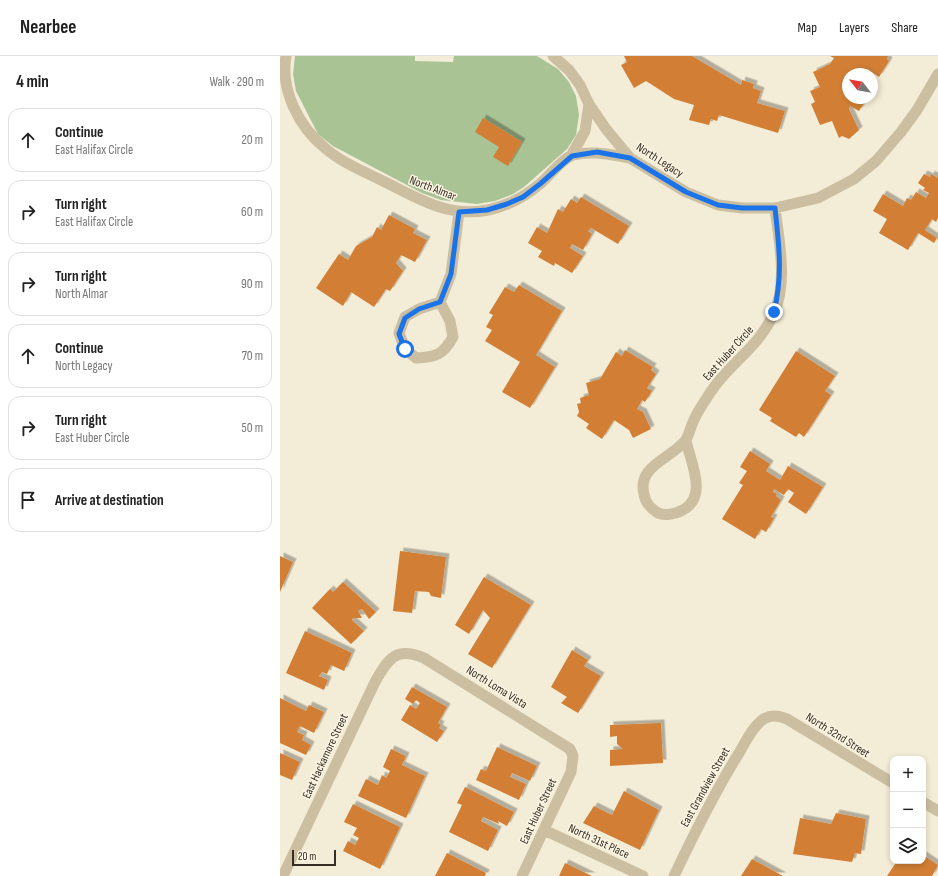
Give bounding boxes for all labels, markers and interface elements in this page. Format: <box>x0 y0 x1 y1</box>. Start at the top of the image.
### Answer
text: Nearbee <box>20 16 76 39</box>
text: Map <box>797 19 817 36</box>
text: Layers <box>839 19 869 36</box>
text: Share <box>891 19 918 36</box>
north arrow <box>842 68 878 104</box>
text: 4 min <box>16 72 49 92</box>
text: Walk · 290 m <box>209 74 264 90</box>
text: Continue <box>55 123 104 142</box>
icon: ahead <box>17 129 39 151</box>
text: 20 m <box>241 132 263 148</box>
street label: North Legacy <box>633 140 686 181</box>
text: East Halifax Circle <box>55 142 133 158</box>
street label: North Almar <box>407 173 459 204</box>
text: Turn right <box>55 195 107 214</box>
icon: right <box>17 201 39 223</box>
text: 60 m <box>241 204 263 220</box>
text: East Halifax Circle <box>55 214 133 230</box>
text: Turn right <box>55 267 107 286</box>
icon: right <box>17 273 39 295</box>
text: 90 m <box>241 276 263 292</box>
text: North Almar <box>55 286 108 302</box>
route end <box>765 303 783 321</box>
street label: East Huber Circle <box>700 323 757 384</box>
text: Continue <box>55 339 104 358</box>
route start <box>396 340 414 358</box>
icon: ahead <box>17 345 39 367</box>
text: 70 m <box>242 348 263 364</box>
text: North Legacy <box>55 358 113 374</box>
text: Turn right <box>55 411 107 430</box>
icon: right <box>17 417 39 439</box>
text: 50 m <box>242 420 263 436</box>
text: East Huber Circle <box>55 430 129 446</box>
icon: arrive <box>17 489 39 511</box>
text: Arrive at destination <box>55 491 164 510</box>
street label: North Loma Vista <box>463 663 530 712</box>
street label: North 32nd Street <box>803 710 873 761</box>
street label: East Hackamore Street <box>299 711 352 801</box>
street label: East Grandview Street <box>677 744 734 830</box>
map controls <box>890 756 926 864</box>
button: + <box>890 756 926 792</box>
street label: East Huber Street <box>517 776 560 846</box>
button: − <box>890 792 926 828</box>
street label: North 31st Place <box>566 821 632 862</box>
button: layers <box>890 828 926 864</box>
scale bar <box>292 848 336 867</box>
text: 20 m <box>298 850 316 863</box>

